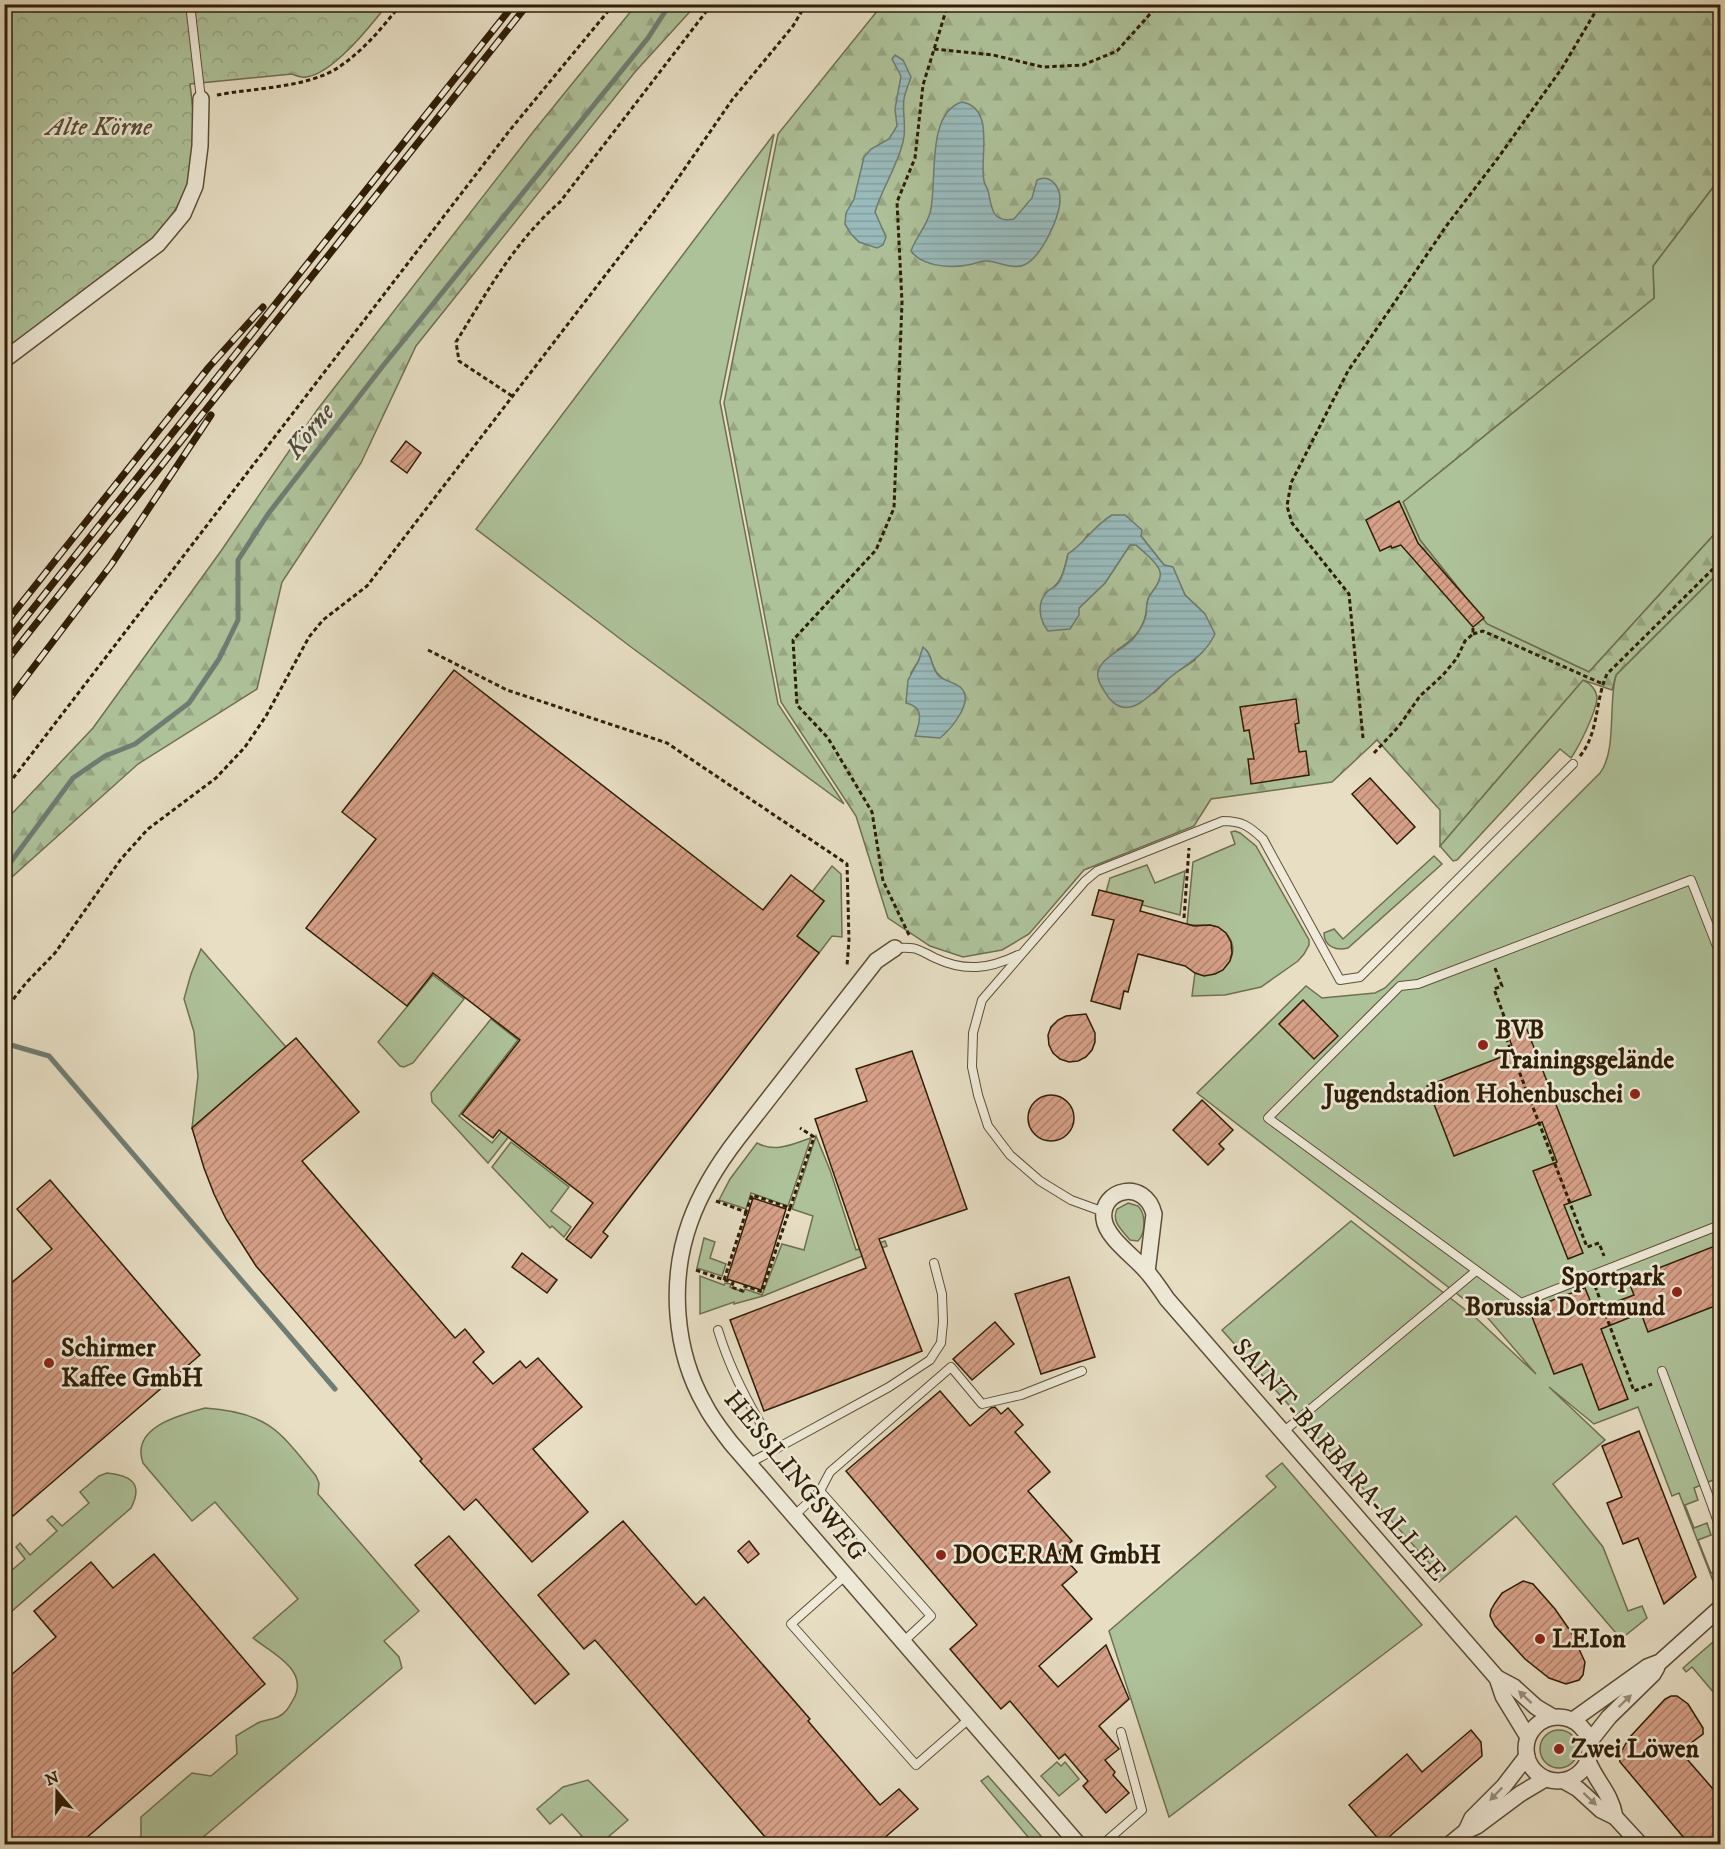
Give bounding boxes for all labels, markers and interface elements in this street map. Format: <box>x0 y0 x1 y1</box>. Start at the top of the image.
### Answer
park label: Alte Körne <box>43 111 153 144</box>
water label: Körne <box>277 396 343 466</box>
place label: BVB Trainingsgelände <box>1494 1014 1674 1077</box>
marker: BVB Trainingsgelände <box>1476 1038 1490 1052</box>
place label: Jugendstadion Hohenbuschei <box>1321 1078 1623 1111</box>
marker: Jugendstadion Hohenbuschei <box>1628 1087 1642 1101</box>
place label: Sportpark Borussia Dortmund <box>1465 1261 1666 1324</box>
marker: Sportpark Borussia Dortmund <box>1670 1285 1684 1299</box>
place label: Schirmer Kaffee GmbH <box>61 1332 203 1395</box>
street label: SAINT-BARBARA-ALLEE <box>1225 1332 1453 1588</box>
marker: Schirmer Kaffee GmbH <box>42 1356 56 1370</box>
street label: HESSLINGSWEG <box>716 1384 874 1568</box>
place label: DOCERAM GmbH <box>953 1539 1161 1572</box>
marker: DOCERAM GmbH <box>934 1548 948 1562</box>
place label: LEIon <box>1552 1623 1626 1656</box>
marker: LEIon <box>1533 1632 1547 1646</box>
one-way arrow <box>1518 1691 1533 1704</box>
one-way arrow <box>1617 1694 1632 1708</box>
place label: Zwei Löwen <box>1571 1733 1699 1766</box>
marker: Zwei Löwen <box>1552 1742 1566 1756</box>
north arrow <box>27 1762 87 1822</box>
text: N <box>43 1767 62 1790</box>
one-way arrow <box>1490 1786 1504 1800</box>
one-way arrow <box>1582 1792 1597 1806</box>

